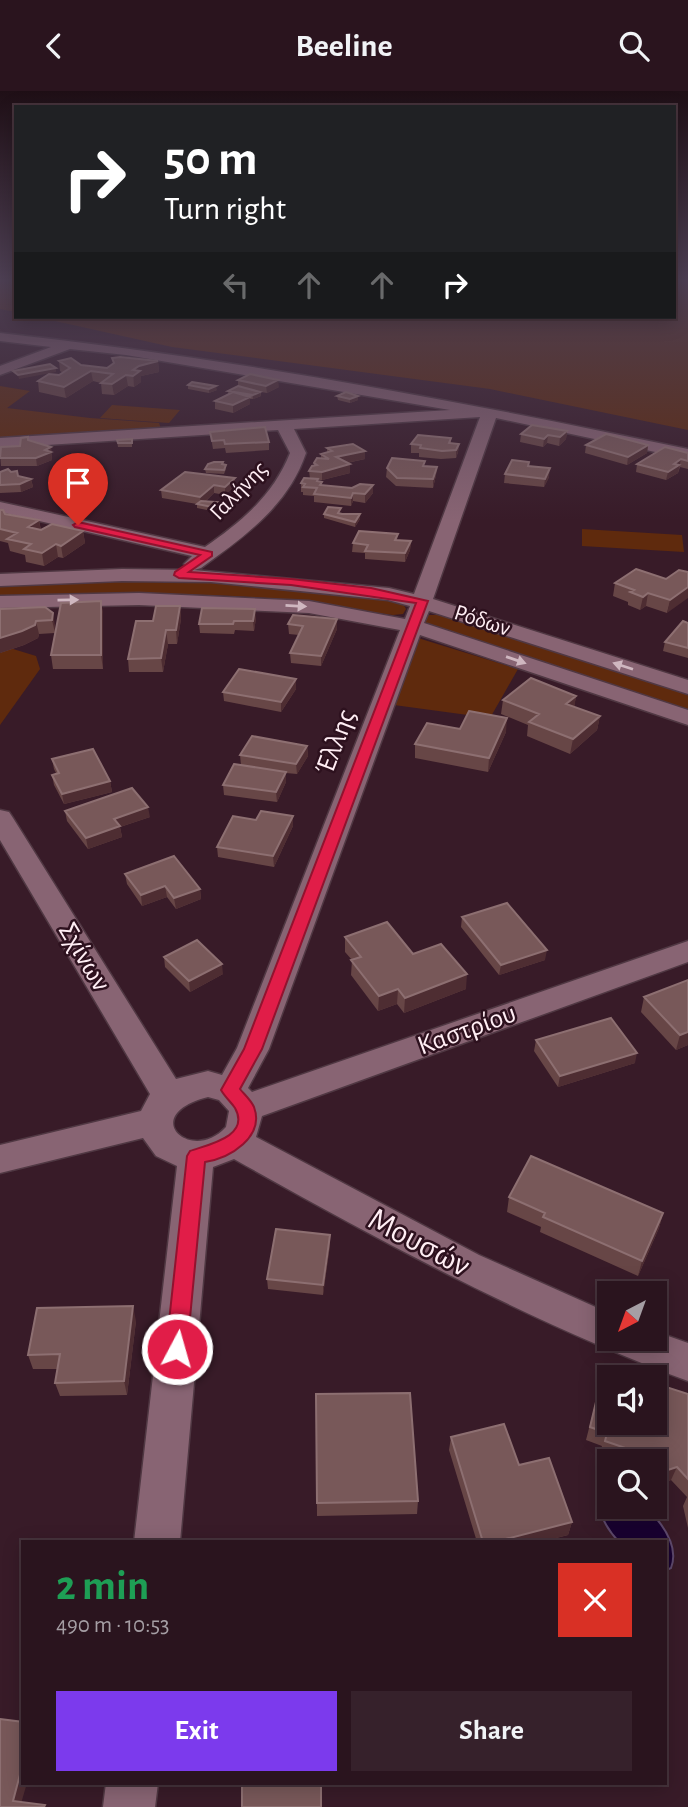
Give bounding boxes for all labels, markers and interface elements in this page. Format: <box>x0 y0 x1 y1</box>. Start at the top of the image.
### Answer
icon: back <box>35 27 73 65</box>
icon: search <box>615 27 653 65</box>
text: Beeline <box>295 30 393 62</box>
icon: right <box>49 133 140 224</box>
text: 50 m <box>164 135 258 184</box>
text: Turn right <box>164 193 286 225</box>
icon: left <box>217 266 255 304</box>
icon: ahead <box>290 266 328 304</box>
icon: ahead <box>363 266 401 304</box>
icon: right <box>436 266 474 304</box>
pin <box>48 453 108 525</box>
street label: Γαλήνης <box>206 457 272 525</box>
icon: arrive <box>59 464 97 502</box>
one-way arrow <box>57 594 79 606</box>
one-way arrow <box>285 601 307 612</box>
street label: Ρόδων <box>451 601 513 641</box>
one-way arrow <box>506 655 527 666</box>
one-way arrow <box>612 660 633 671</box>
street label: Έλλης <box>311 706 361 778</box>
street label: Σχίνων <box>53 918 115 996</box>
street label: Καστρίου <box>414 999 520 1061</box>
street label: Μουσών <box>363 1203 475 1283</box>
north arrow <box>597 1281 667 1351</box>
map controls <box>597 1281 667 1519</box>
position arrow <box>140 1312 214 1386</box>
button: sound <box>597 1365 667 1435</box>
button: search <box>597 1449 667 1519</box>
button: close <box>558 1563 632 1637</box>
text: 2 min <box>56 1565 149 1607</box>
text: 490 m · 10:53 <box>56 1614 169 1637</box>
button: Exit <box>56 1691 337 1771</box>
button: Share <box>351 1691 632 1771</box>

